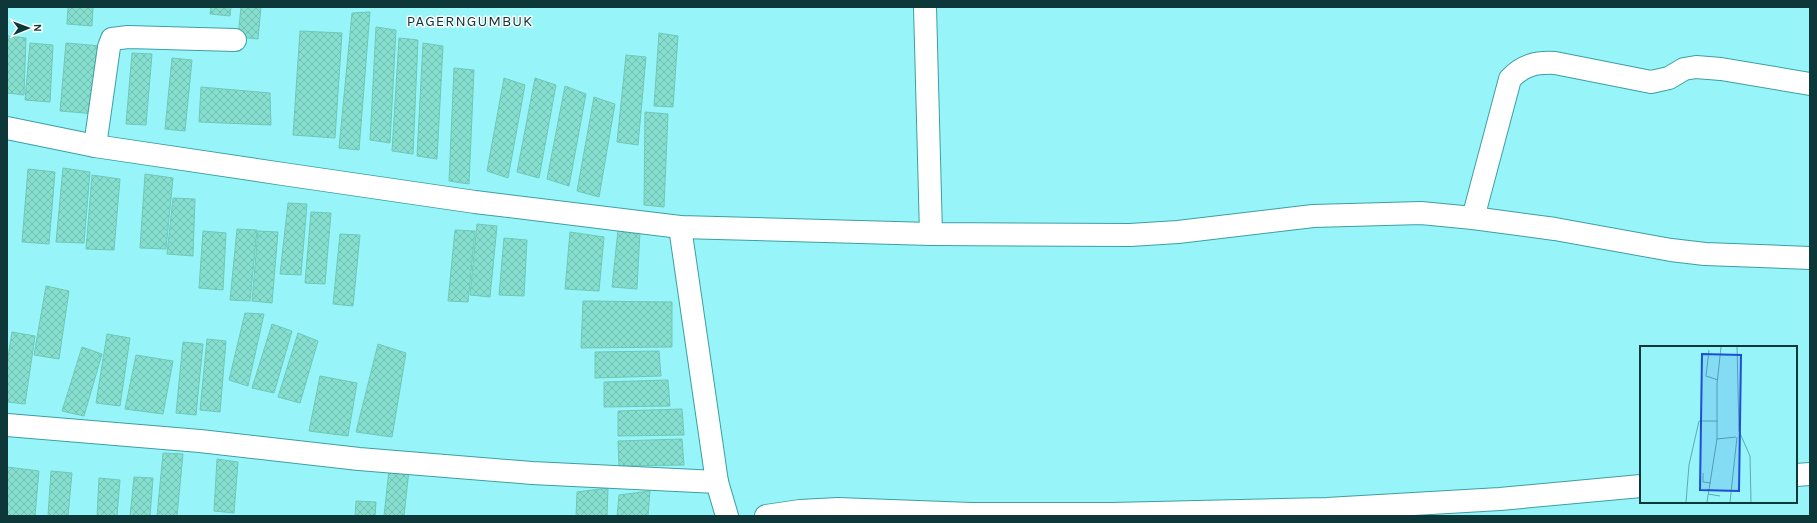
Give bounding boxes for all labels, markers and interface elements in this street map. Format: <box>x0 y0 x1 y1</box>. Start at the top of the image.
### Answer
north arrow <box>8 8 48 48</box>
district label: PAGERNGUMBUK <box>407 12 533 30</box>
text: N <box>31 24 44 32</box>
inset map <box>1640 346 1797 503</box>

